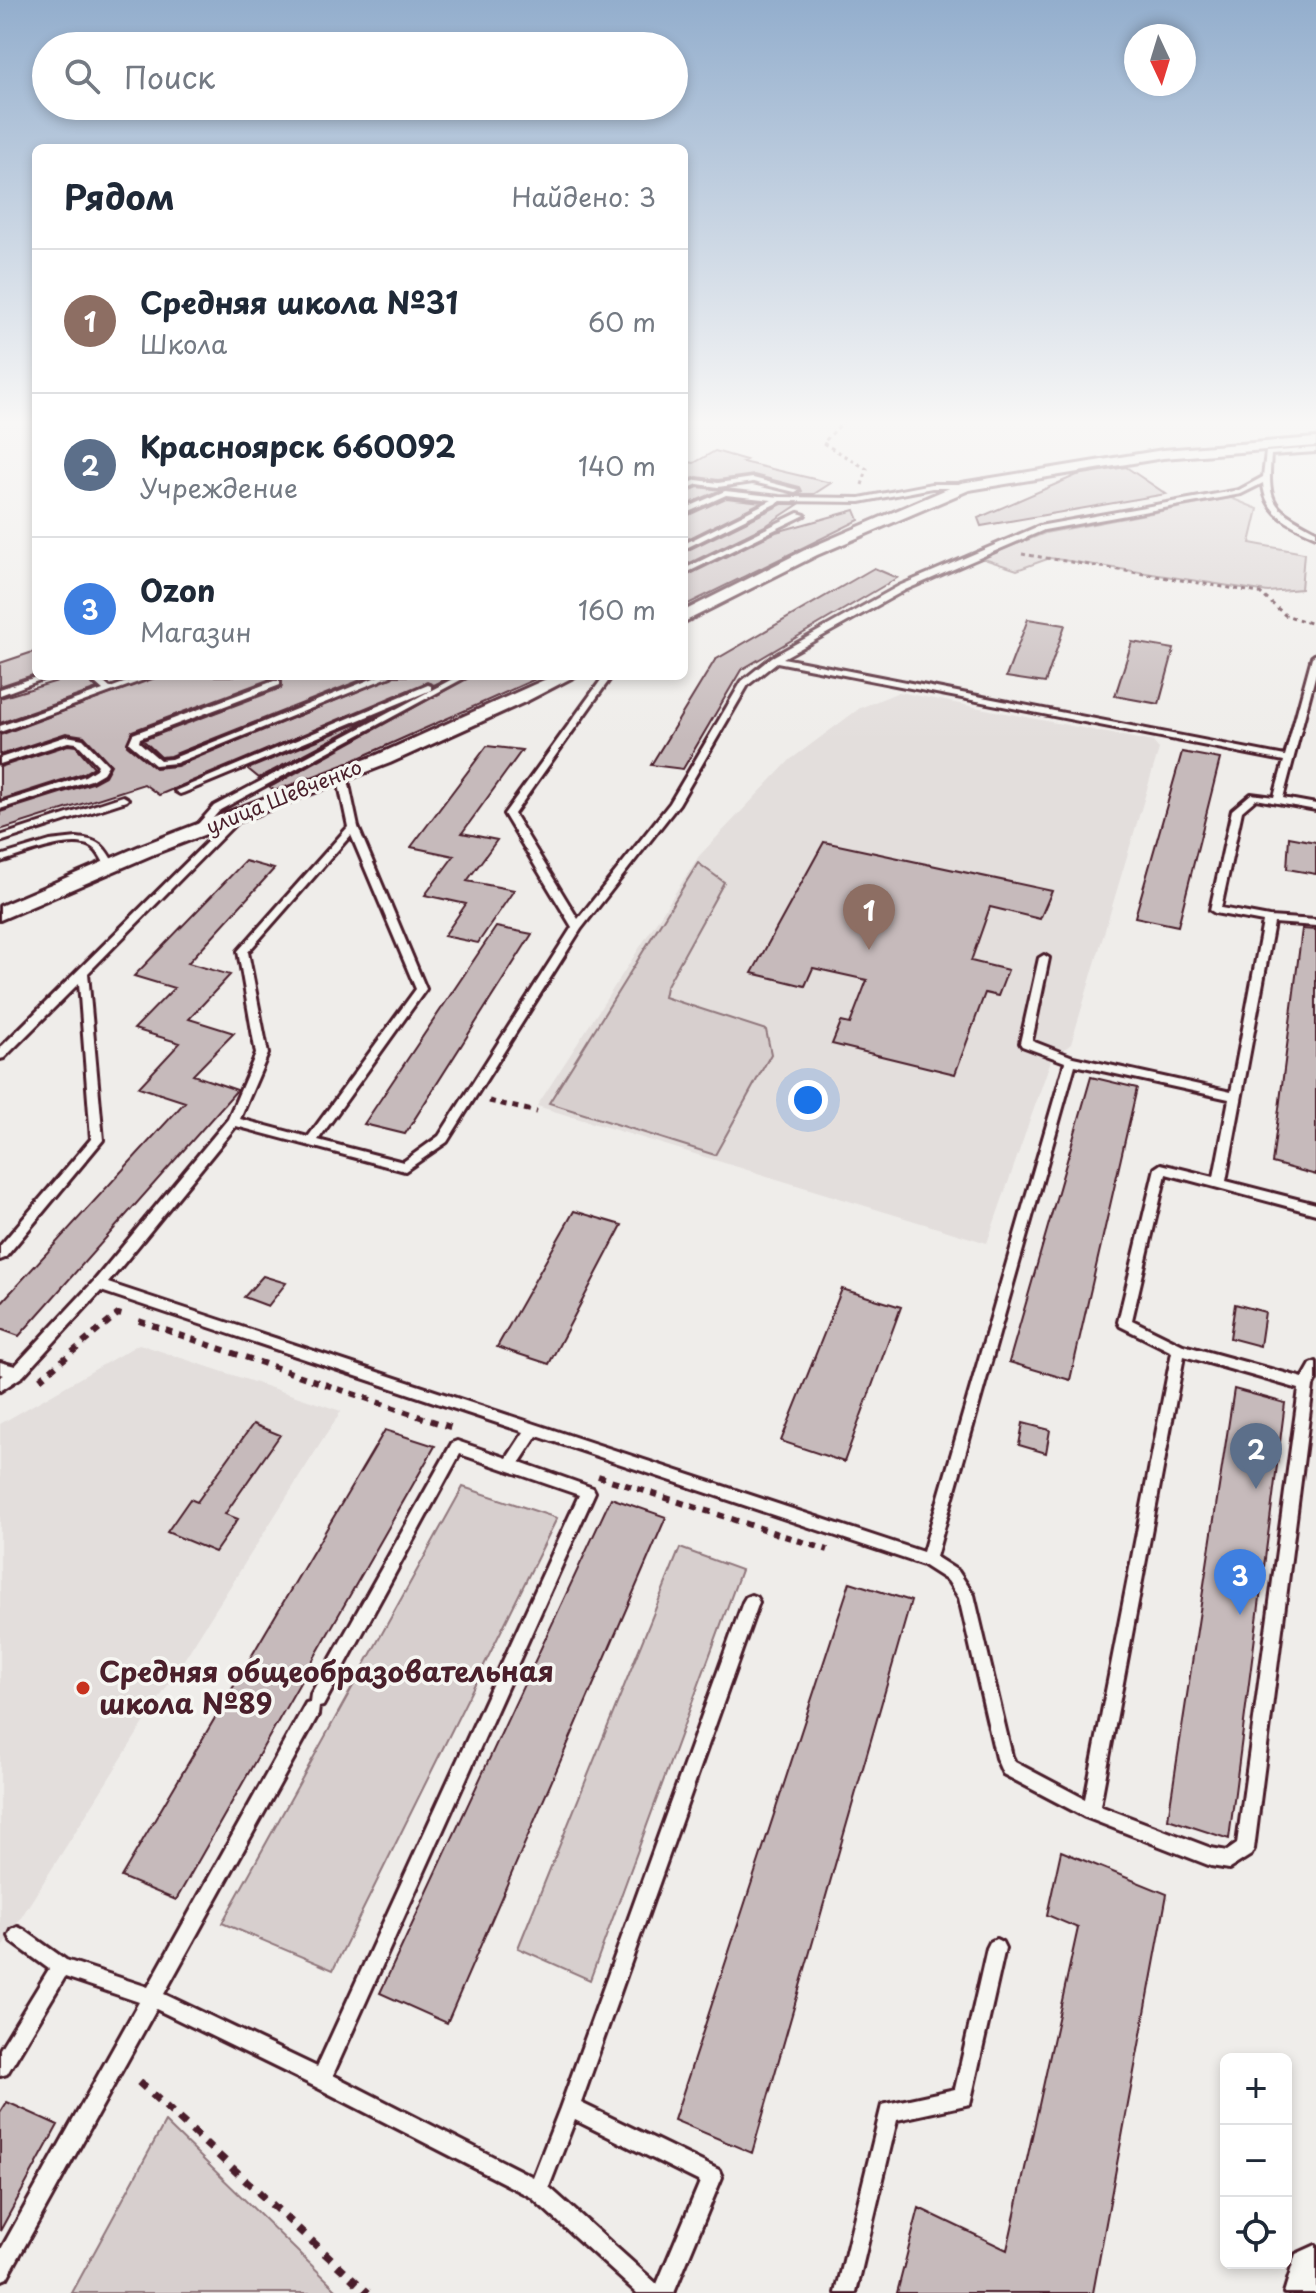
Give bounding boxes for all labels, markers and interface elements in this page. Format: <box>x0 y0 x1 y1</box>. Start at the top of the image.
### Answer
north arrow <box>1124 24 1196 96</box>
search box <box>32 32 688 120</box>
icon: search <box>60 54 104 98</box>
text: Поиск <box>124 54 215 99</box>
text: Рядом <box>64 170 175 222</box>
text: Найдено: 3 <box>512 177 656 216</box>
text: Средняя школа №31 <box>140 279 458 324</box>
text: 1 <box>84 302 96 341</box>
text: 60 m <box>588 302 656 341</box>
text: Школа <box>140 324 227 363</box>
text: Красноярск 660092 <box>140 423 456 468</box>
text: 2 <box>81 446 99 485</box>
text: 140 m <box>578 446 656 485</box>
text: Учреждение <box>140 468 298 507</box>
text: Ozon <box>140 567 215 612</box>
text: 3 <box>81 590 99 629</box>
text: 160 m <box>578 590 656 629</box>
text: Магазин <box>140 612 251 651</box>
street label: улица Шевченко <box>201 751 366 841</box>
pin: 1 <box>843 884 895 950</box>
your location <box>788 1080 828 1120</box>
pin: 2 <box>1230 1423 1282 1489</box>
pin: 3 <box>1214 1549 1266 1615</box>
place label: Средняя общеобразовательная школа №89 <box>99 1649 554 1724</box>
marker: Средняя общеобразовательная школа №89 <box>74 1679 92 1697</box>
map controls <box>1220 2053 1292 2269</box>
button: + <box>1220 2053 1292 2125</box>
button: − <box>1220 2125 1292 2197</box>
button: locate <box>1220 2197 1292 2269</box>

